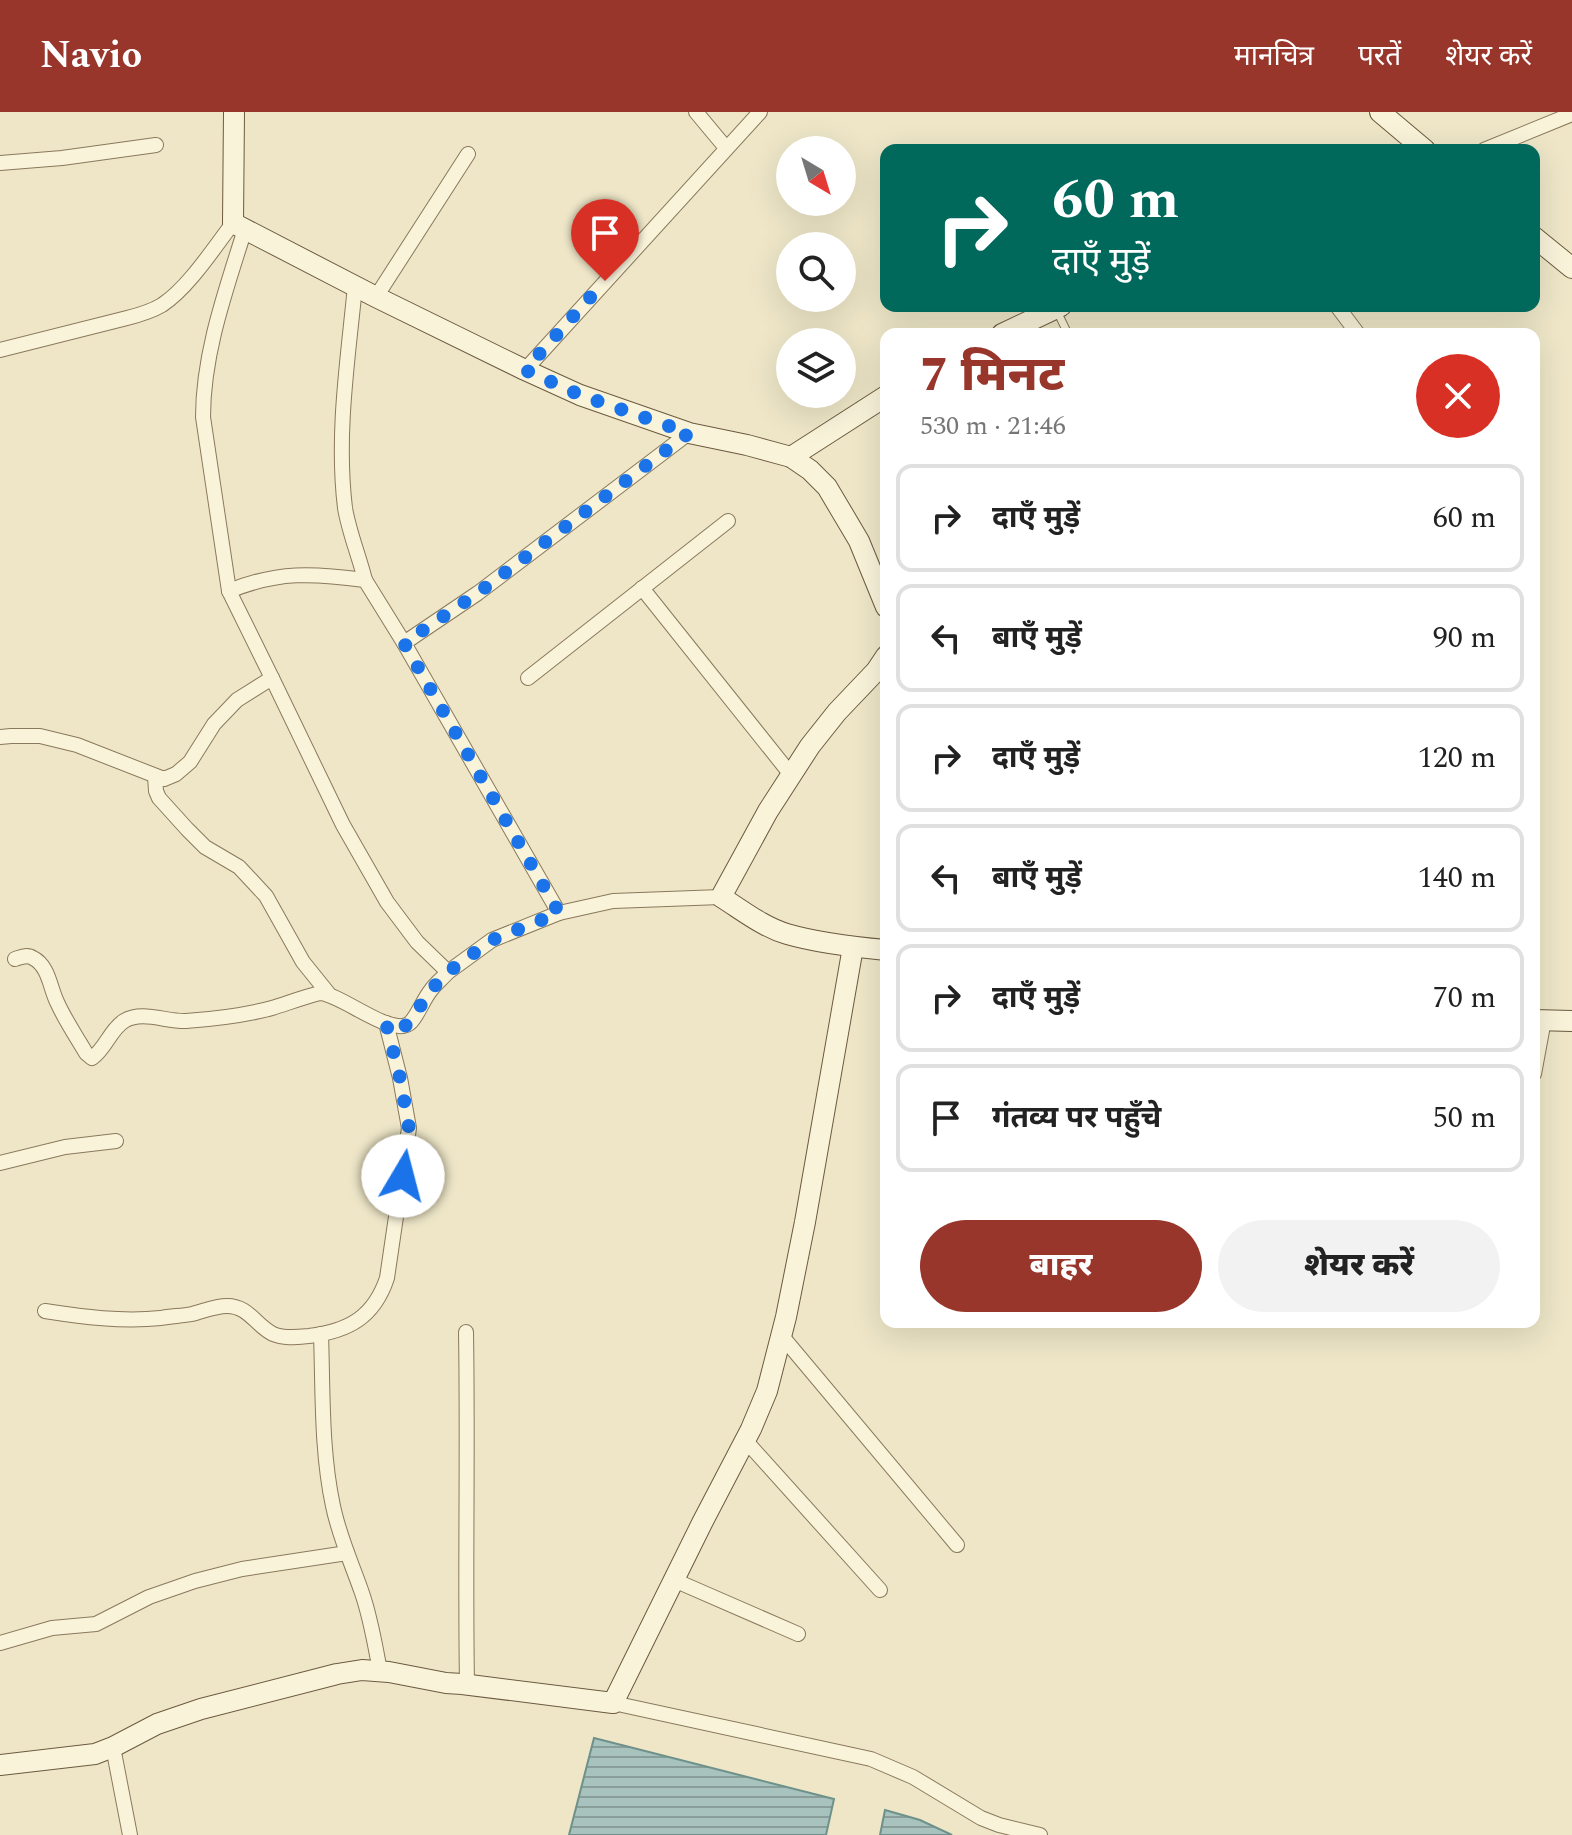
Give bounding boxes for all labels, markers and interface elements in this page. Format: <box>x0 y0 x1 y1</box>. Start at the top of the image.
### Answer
text: Navio <box>40 27 142 85</box>
text: मानचित्र <box>1234 35 1314 78</box>
text: परतें <box>1358 35 1401 78</box>
text: शेयर करें <box>1445 35 1532 78</box>
north arrow <box>776 136 856 216</box>
map controls <box>776 136 856 408</box>
text: 60 m <box>1052 158 1179 243</box>
icon: right <box>920 176 1024 280</box>
pin <box>571 199 639 281</box>
icon: arrive <box>583 211 627 255</box>
button: search <box>776 232 856 312</box>
text: दाएँ मुड़ें <box>1052 235 1150 290</box>
button: layers <box>776 328 856 408</box>
text: 7 मिनट <box>920 339 1064 412</box>
button: close <box>1416 354 1500 438</box>
text: 530 m · 21:46 <box>920 406 1066 446</box>
text: दाएँ मुड़ें <box>992 495 1080 541</box>
text: 60 m <box>1433 495 1496 541</box>
icon: right <box>924 496 968 540</box>
text: बाएँ मुड़ें <box>992 615 1082 661</box>
text: 90 m <box>1433 615 1496 661</box>
icon: left <box>924 616 968 660</box>
text: दाएँ मुड़ें <box>992 735 1080 781</box>
text: 120 m <box>1418 735 1496 781</box>
icon: right <box>924 736 968 780</box>
text: बाएँ मुड़ें <box>992 855 1082 901</box>
text: 140 m <box>1418 855 1496 901</box>
icon: left <box>924 856 968 900</box>
text: दाएँ मुड़ें <box>992 975 1080 1021</box>
text: 70 m <box>1433 975 1496 1021</box>
icon: right <box>924 976 968 1020</box>
text: गंतव्य पर पहुँचे <box>992 1095 1161 1141</box>
text: 50 m <box>1433 1095 1496 1141</box>
icon: arrive <box>924 1096 968 1140</box>
position arrow <box>361 1134 445 1218</box>
button: बाहर <box>920 1220 1202 1312</box>
button: शेयर करें <box>1218 1220 1500 1312</box>

